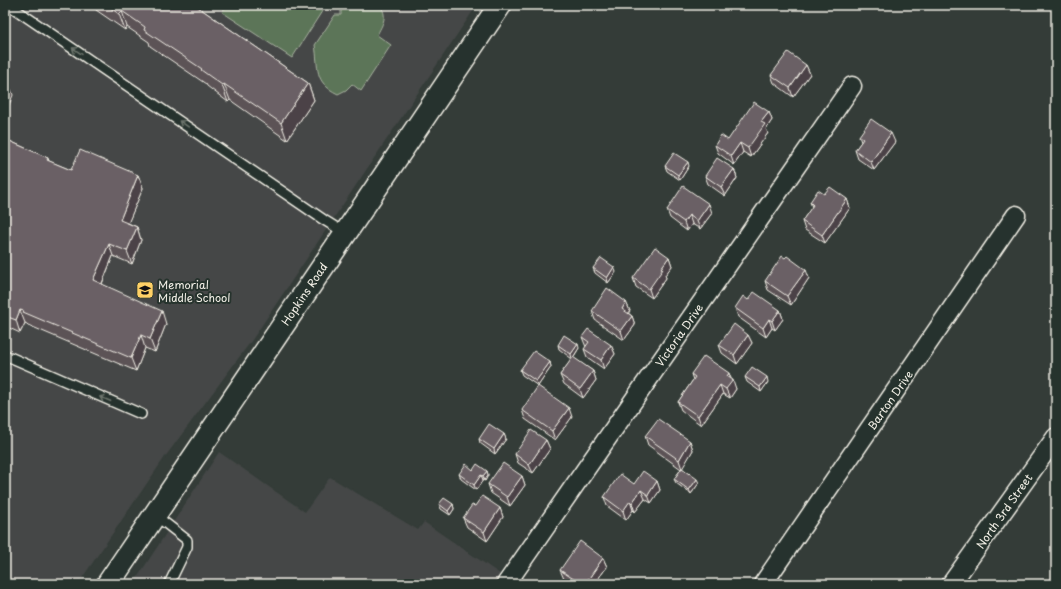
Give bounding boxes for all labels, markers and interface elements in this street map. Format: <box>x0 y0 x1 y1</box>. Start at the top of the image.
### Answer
one-way arrow <box>72 47 83 55</box>
one-way arrow <box>179 120 190 128</box>
street label: Hopkins Road <box>277 259 331 329</box>
place label: Memorial Middle School <box>158 276 230 306</box>
school or university icon: Memorial Middle School <box>135 280 155 300</box>
street label: Victoria Drive <box>651 300 707 370</box>
street label: Barton Drive <box>863 367 917 433</box>
one-way arrow <box>100 394 112 402</box>
street label: North 3rd Street <box>972 470 1037 552</box>

